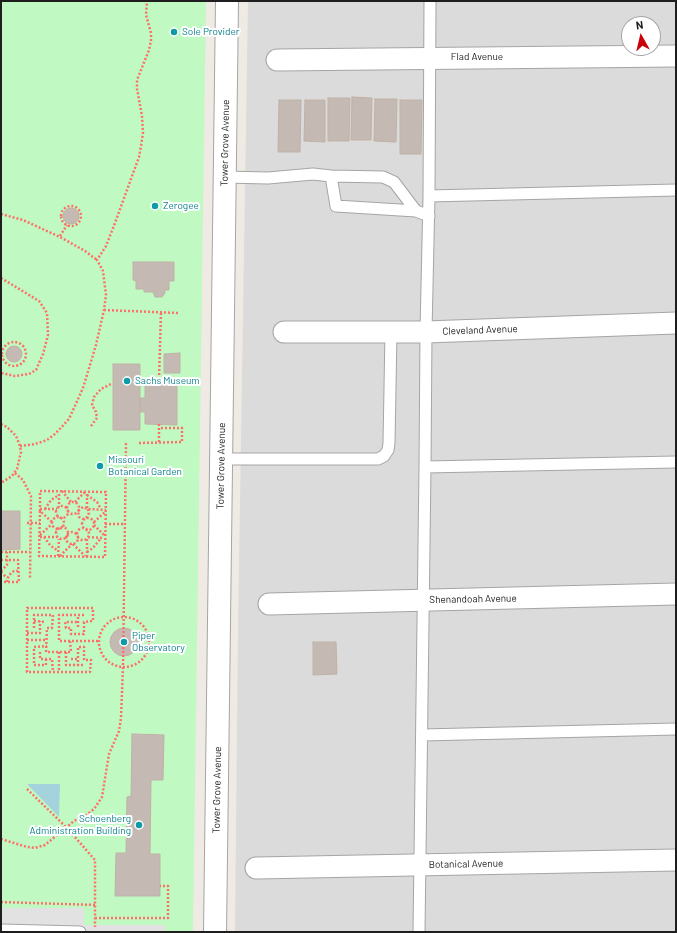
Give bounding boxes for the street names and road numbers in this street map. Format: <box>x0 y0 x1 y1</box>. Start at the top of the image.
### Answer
street label: Flad Avenue <box>451 51 503 63</box>
street label: Tower Grove Avenue <box>218 99 232 187</box>
street label: Cleveland Avenue <box>442 323 518 337</box>
street label: Tower Grove Avenue <box>214 422 228 510</box>
street label: Shenandoah Avenue <box>429 592 517 606</box>
street label: Tower Grove Avenue <box>210 746 224 834</box>
street label: Botanical Avenue <box>429 857 503 871</box>

